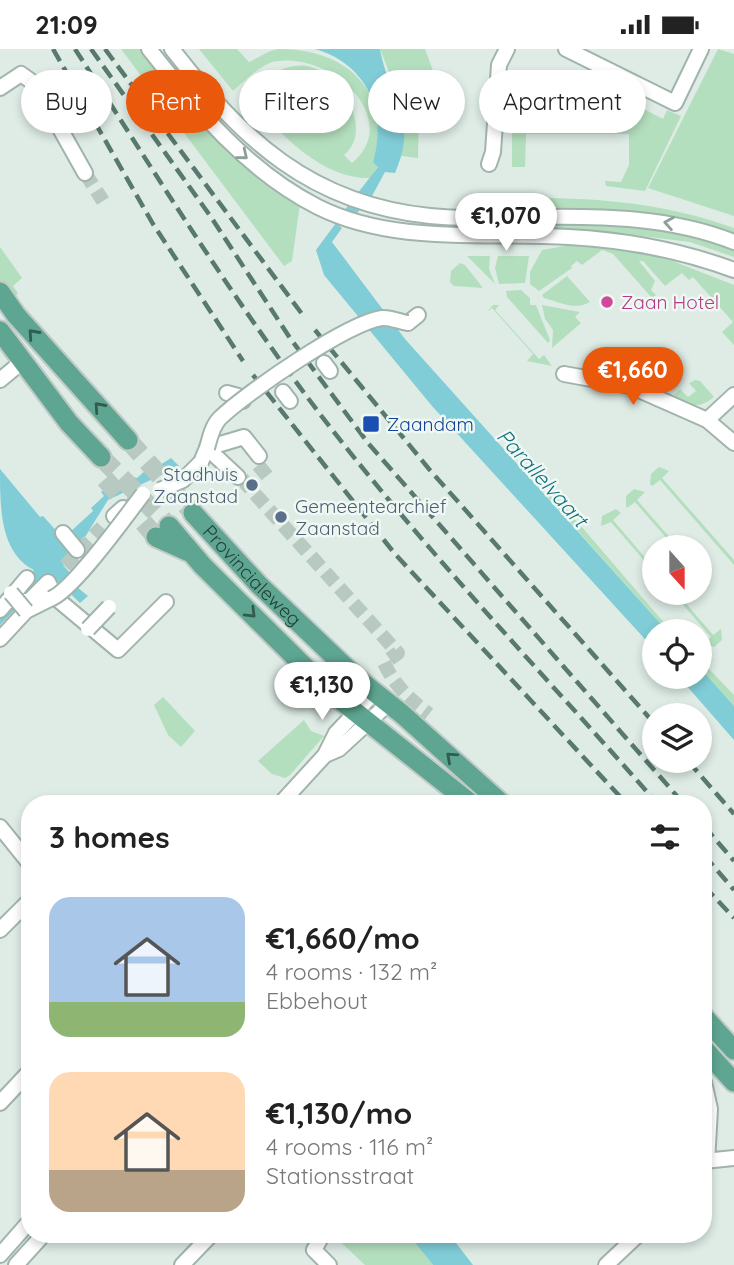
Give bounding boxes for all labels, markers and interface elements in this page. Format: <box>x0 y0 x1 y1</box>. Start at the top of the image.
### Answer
text: 21:09 <box>35 8 98 41</box>
chip: Buy <box>21 70 112 133</box>
chip: Rent <box>126 70 225 133</box>
chip: Filters <box>239 70 354 133</box>
chip: New <box>368 70 465 133</box>
chip: Apartment <box>479 70 646 133</box>
one-way arrow <box>235 147 247 160</box>
pin: €1,070 <box>449 193 563 253</box>
text: €1,070 <box>471 201 541 230</box>
one-way arrow <box>663 216 675 231</box>
place label: Zaan Hotel <box>621 290 719 314</box>
marker: Zaan Hotel <box>599 294 615 310</box>
one-way arrow <box>29 329 41 342</box>
pin: €1,660 <box>576 347 690 407</box>
text: €1,660 <box>598 355 668 384</box>
one-way arrow <box>94 402 107 415</box>
place label: Zaandam <box>387 412 474 436</box>
marker: Zaandam <box>361 414 381 434</box>
water label: Parallelvaart <box>492 423 596 534</box>
place label: Stadhuis Zaanstad <box>153 462 238 508</box>
marker: Stadhuis Zaanstad <box>244 477 260 493</box>
place label: Gemeentearchief Zaanstad <box>295 494 447 540</box>
marker: Gemeentearchief Zaanstad <box>273 509 289 525</box>
street label: Provincialeweg <box>198 520 307 631</box>
north arrow <box>642 535 712 605</box>
map controls <box>642 535 712 773</box>
one-way arrow <box>243 605 256 618</box>
button: locate <box>642 619 712 689</box>
pin: €1,130 <box>265 663 379 722</box>
text: €1,130 <box>290 670 354 699</box>
button: layers <box>642 703 712 773</box>
one-way arrow <box>446 753 459 765</box>
text: 3 homes <box>49 818 170 856</box>
icon: filters <box>646 818 684 856</box>
text: €1,660/mo <box>266 919 420 957</box>
icon: home <box>105 925 189 1009</box>
text: 4 rooms · 132 m² <box>266 957 437 986</box>
text: Ebbehout <box>266 986 368 1015</box>
text: €1,130/mo <box>266 1094 412 1132</box>
icon: home <box>105 1100 189 1184</box>
text: 4 rooms · 116 m² <box>266 1132 433 1161</box>
text: Stationsstraat <box>266 1161 414 1190</box>

